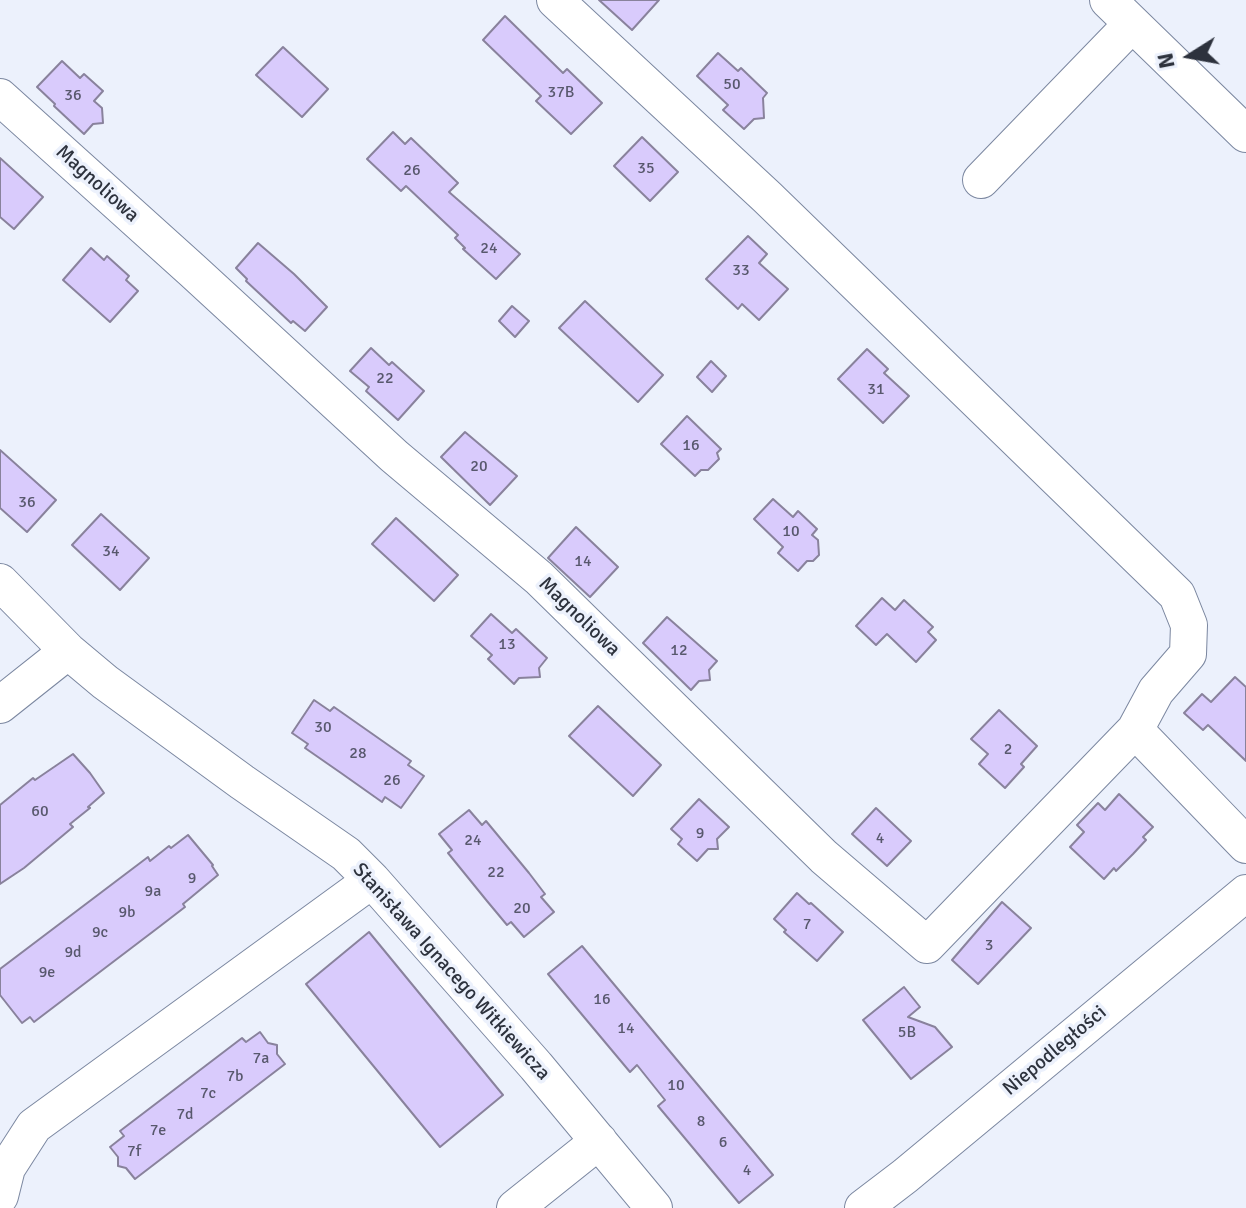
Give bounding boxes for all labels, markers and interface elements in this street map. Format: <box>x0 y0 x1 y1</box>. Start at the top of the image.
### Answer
north arrow <box>1150 16 1230 96</box>
text: N <box>1151 51 1181 71</box>
house number: 50 <box>723 75 741 95</box>
house number: 37B <box>548 83 574 103</box>
house number: 36 <box>64 86 82 106</box>
street label: Magnoliowa <box>50 140 144 228</box>
house number: 35 <box>637 159 655 179</box>
house number: 26 <box>403 161 421 181</box>
house number: 24 <box>480 239 498 259</box>
house number: 33 <box>732 261 750 281</box>
house number: 22 <box>376 369 394 389</box>
house number: 31 <box>867 380 885 400</box>
house number: 16 <box>682 436 700 456</box>
house number: 20 <box>470 457 488 477</box>
house number: 36 <box>18 493 36 513</box>
house number: 10 <box>782 522 800 542</box>
house number: 34 <box>102 542 120 562</box>
house number: 14 <box>574 552 592 572</box>
street label: Magnoliowa <box>533 572 625 662</box>
house number: 13 <box>498 635 516 655</box>
house number: 12 <box>670 641 688 661</box>
house number: 30 <box>314 718 332 738</box>
house number: 2 <box>1004 740 1012 760</box>
house number: 28 <box>349 744 367 764</box>
house number: 26 <box>383 771 401 791</box>
house number: 60 <box>31 802 49 822</box>
house number: 9 <box>696 824 704 844</box>
house number: 4 <box>876 829 884 849</box>
house number: 24 <box>464 831 482 851</box>
street label: Stanisława Ignacego Witkiewicza <box>347 859 555 1085</box>
house number: 22 <box>487 863 505 883</box>
house number: 9 <box>188 869 196 889</box>
house number: 9a <box>145 882 161 902</box>
house number: 20 <box>513 899 531 919</box>
house number: 9b <box>118 903 136 923</box>
house number: 7 <box>803 915 811 935</box>
house number: 9c <box>92 923 108 943</box>
house number: 3 <box>985 936 993 956</box>
house number: 9d <box>64 943 82 963</box>
house number: 9e <box>39 963 55 983</box>
house number: 16 <box>593 990 611 1010</box>
street label: Niepodległości <box>998 1001 1112 1101</box>
house number: 14 <box>617 1019 635 1039</box>
house number: 5B <box>898 1023 916 1043</box>
house number: 7a <box>253 1049 269 1069</box>
house number: 7b <box>226 1067 244 1087</box>
house number: 10 <box>667 1076 685 1096</box>
house number: 7c <box>200 1084 216 1104</box>
house number: 7d <box>176 1105 194 1125</box>
house number: 8 <box>697 1112 705 1132</box>
house number: 7e <box>150 1121 166 1141</box>
house number: 6 <box>719 1133 727 1153</box>
house number: 7f <box>127 1142 141 1162</box>
house number: 4 <box>743 1161 751 1181</box>

